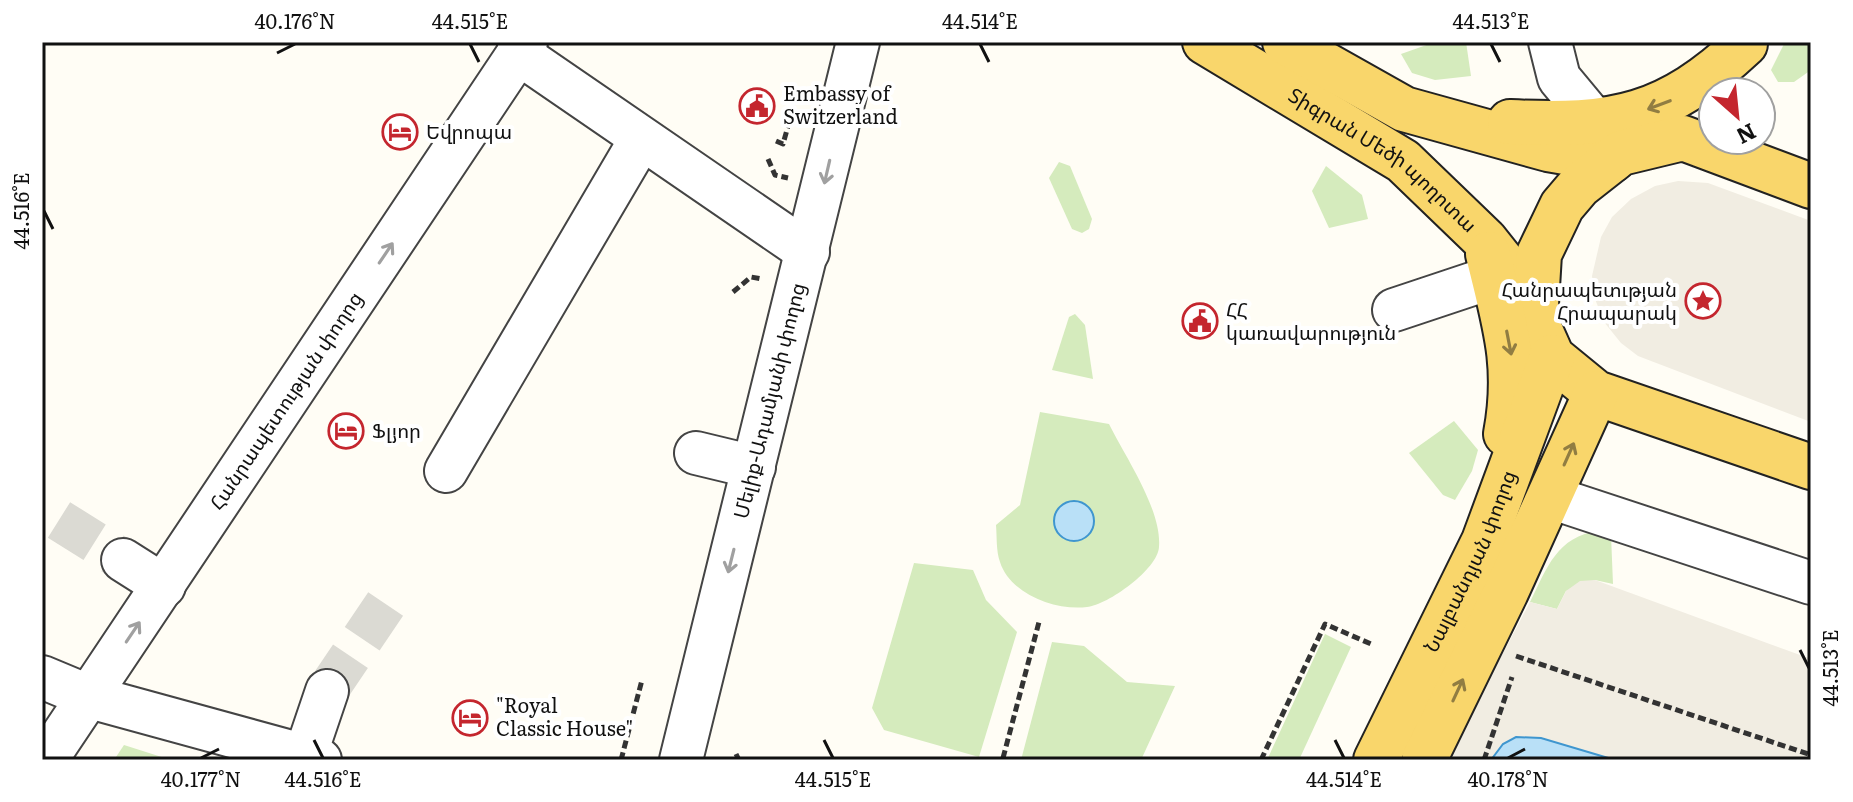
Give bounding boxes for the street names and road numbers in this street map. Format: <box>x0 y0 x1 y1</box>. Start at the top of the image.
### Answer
street label: Տիգրան Մեծի պողոտա <box>1284 79 1485 238</box>
street label: Մելիք-Ադամյանի փողոց <box>724 279 811 522</box>
street label: Հանրապետության փողոց <box>200 284 368 515</box>
street label: Նալբանդյան փողոց <box>1415 466 1522 657</box>

